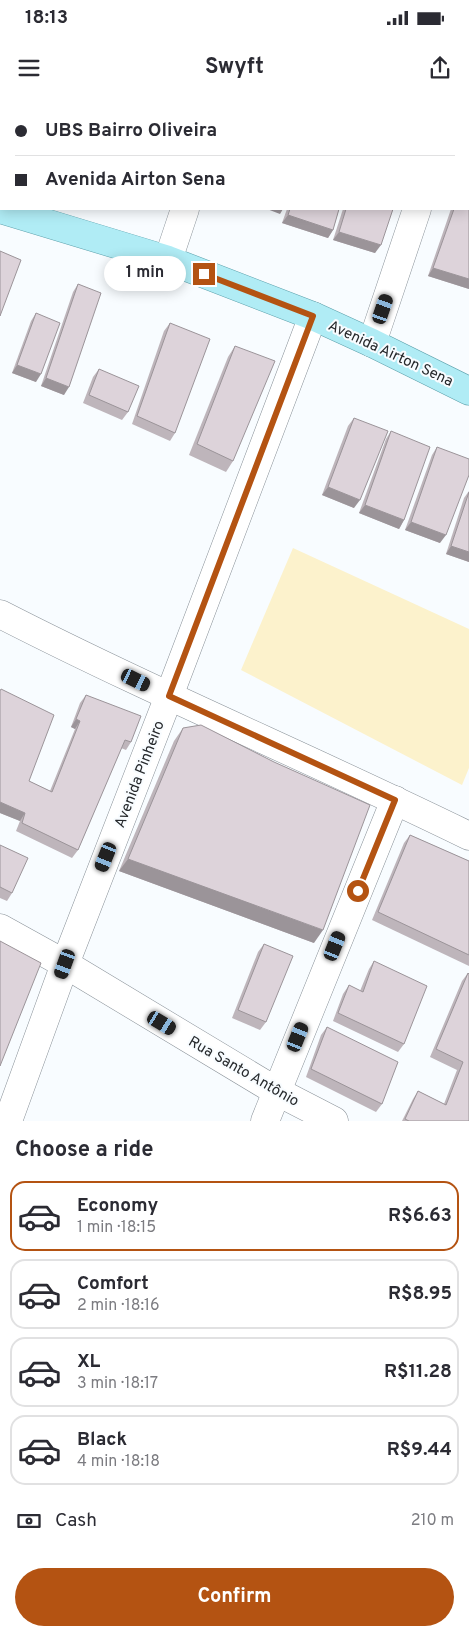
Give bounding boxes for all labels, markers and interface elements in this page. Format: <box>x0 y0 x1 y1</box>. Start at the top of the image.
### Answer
text: 18:13 <box>25 6 68 30</box>
icon: menu <box>15 54 43 82</box>
text: Swyft <box>205 54 264 81</box>
icon: share <box>426 54 454 82</box>
text: UBS Bairro Oliveira <box>45 119 217 143</box>
text: Avenida Airton Sena <box>45 168 225 192</box>
callout: 1 min <box>104 256 186 292</box>
text: 1 min <box>126 263 164 283</box>
route end <box>193 263 215 285</box>
car <box>371 292 394 326</box>
street label: Avenida Airton Sena <box>325 317 456 392</box>
car <box>119 667 152 693</box>
street label: Avenida Pinheiro <box>111 718 170 831</box>
car <box>93 840 118 874</box>
route start <box>347 880 369 902</box>
car <box>322 929 347 963</box>
car <box>52 947 77 981</box>
car <box>145 1009 178 1037</box>
car <box>285 1020 310 1054</box>
street label: Rua Santo Antônio <box>184 1033 302 1112</box>
text: Choose a ride <box>15 1137 153 1164</box>
icon: car <box>17 1194 62 1239</box>
text: Economy <box>77 1194 158 1218</box>
text: R$6.63 <box>388 1204 452 1228</box>
text: 1 min · 18:15 <box>77 1218 156 1238</box>
icon: car <box>17 1272 62 1317</box>
text: Comfort <box>77 1272 149 1296</box>
text: R$8.95 <box>388 1282 452 1306</box>
text: 2 min · 18:16 <box>77 1296 160 1316</box>
icon: car <box>17 1350 62 1395</box>
text: XL <box>77 1350 100 1374</box>
text: R$11.28 <box>384 1360 452 1384</box>
text: 3 min · 18:17 <box>77 1374 158 1394</box>
icon: car <box>17 1428 62 1473</box>
text: Black <box>77 1428 127 1452</box>
text: R$9.44 <box>387 1438 452 1462</box>
text: 4 min · 18:18 <box>77 1452 160 1472</box>
icon: cash <box>15 1507 43 1535</box>
text: Cash <box>55 1509 97 1533</box>
text: 210 m <box>411 1511 454 1531</box>
button: Confirm <box>15 1568 454 1626</box>

